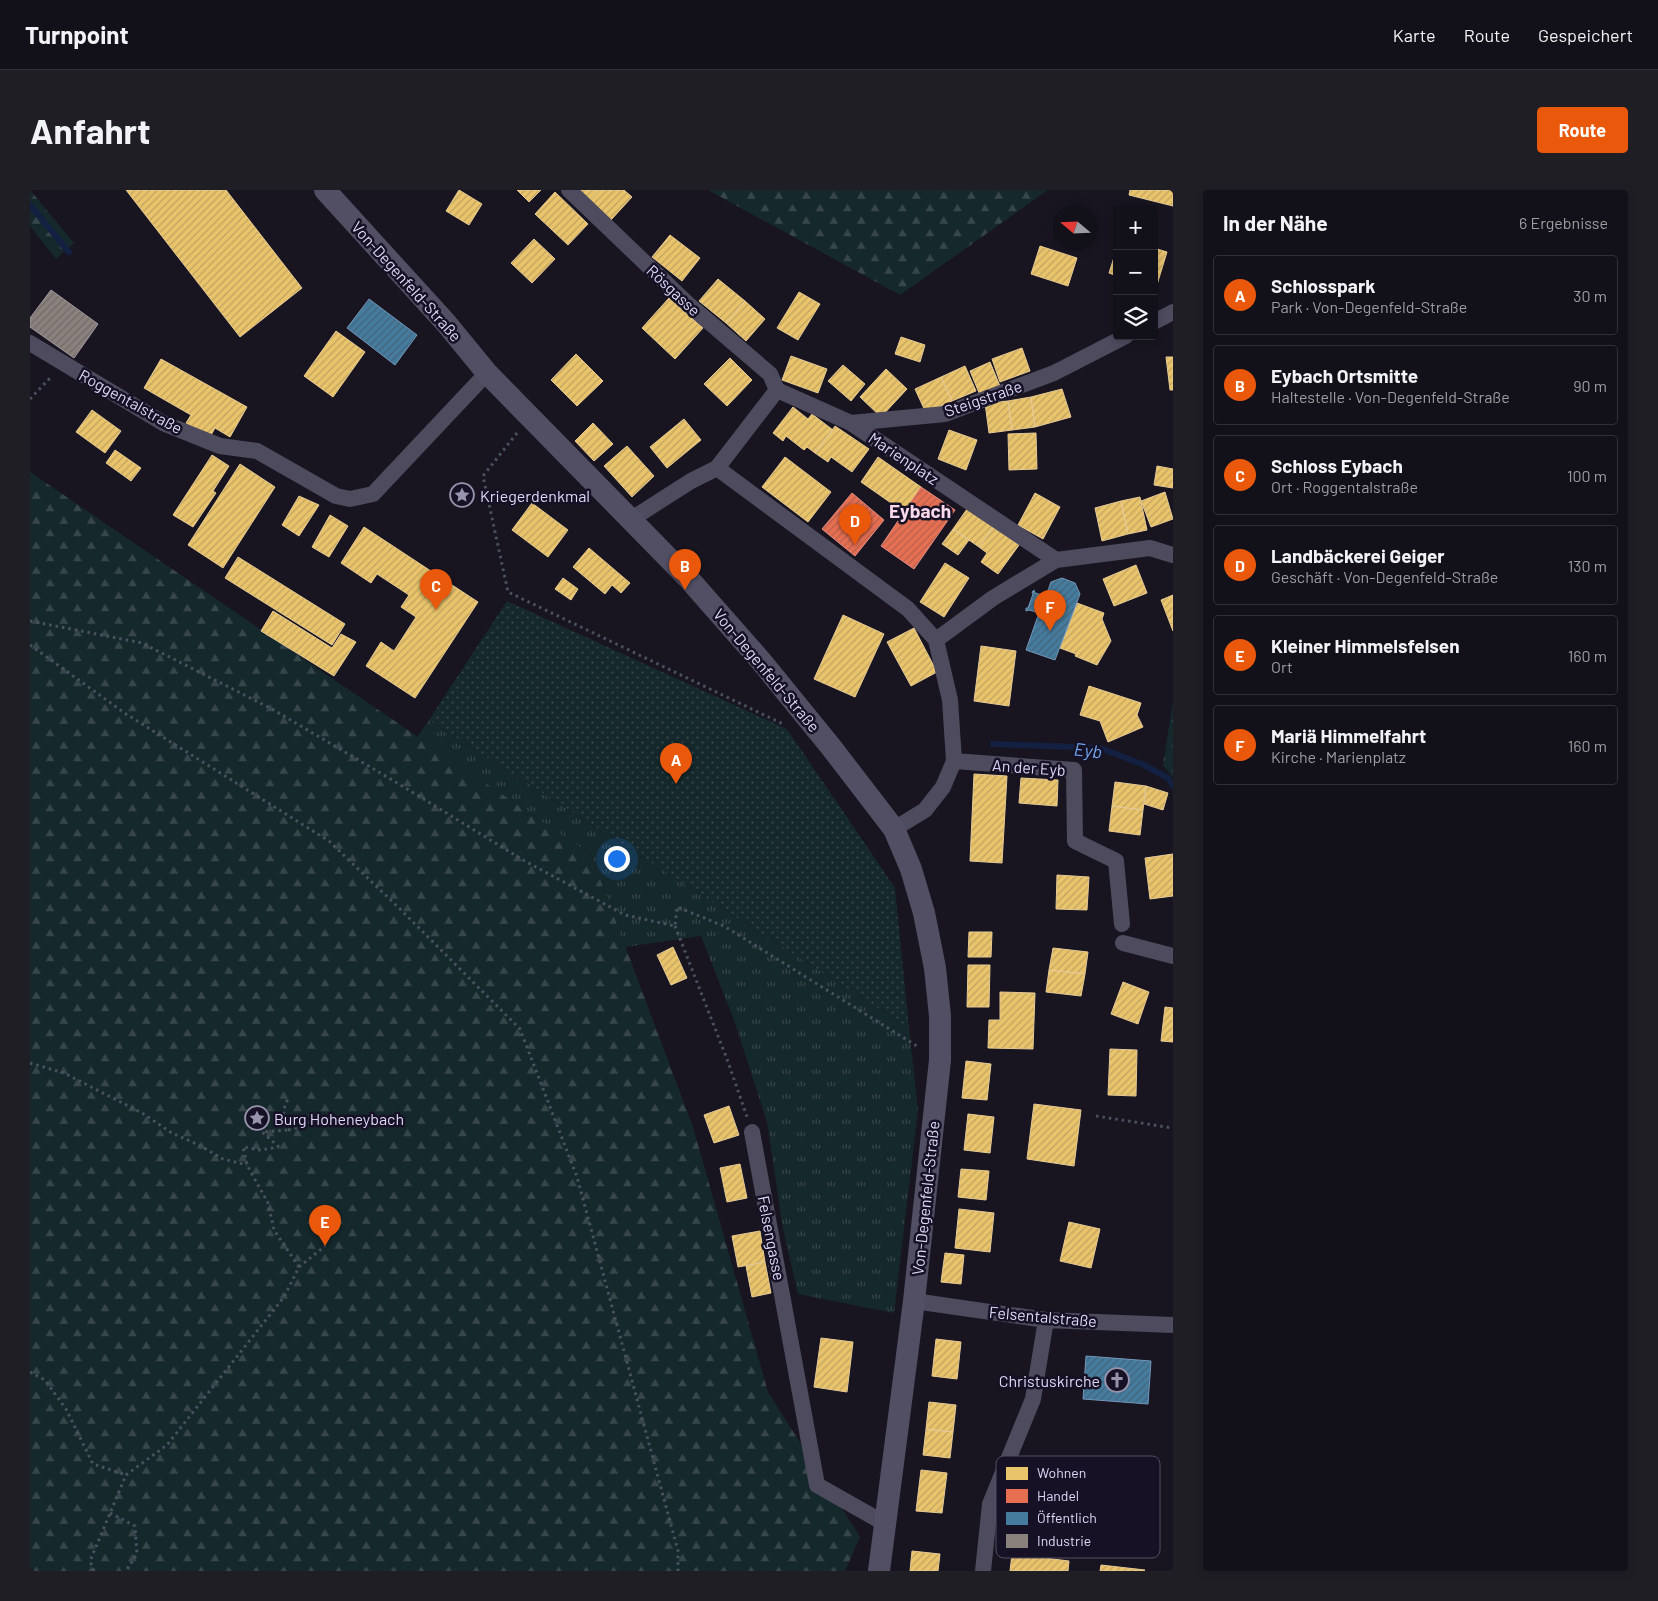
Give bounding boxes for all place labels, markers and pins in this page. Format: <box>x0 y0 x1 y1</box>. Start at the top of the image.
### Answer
place icon: Kriegerdenkmal <box>449 482 475 508</box>
place label: Kriegerdenkmal <box>480 486 590 505</box>
pin: D <box>839 504 871 545</box>
pin: B <box>669 549 701 590</box>
pin: C <box>420 569 452 610</box>
pin: F <box>1034 590 1066 631</box>
pin: A <box>660 743 692 784</box>
place icon: Burg Hoheneybach <box>244 1105 270 1131</box>
place label: Burg Hoheneybach <box>274 1109 404 1128</box>
pin: E <box>309 1205 341 1246</box>
church icon: Christuskirche <box>1104 1367 1130 1393</box>
place label: Christuskirche <box>999 1371 1100 1390</box>

